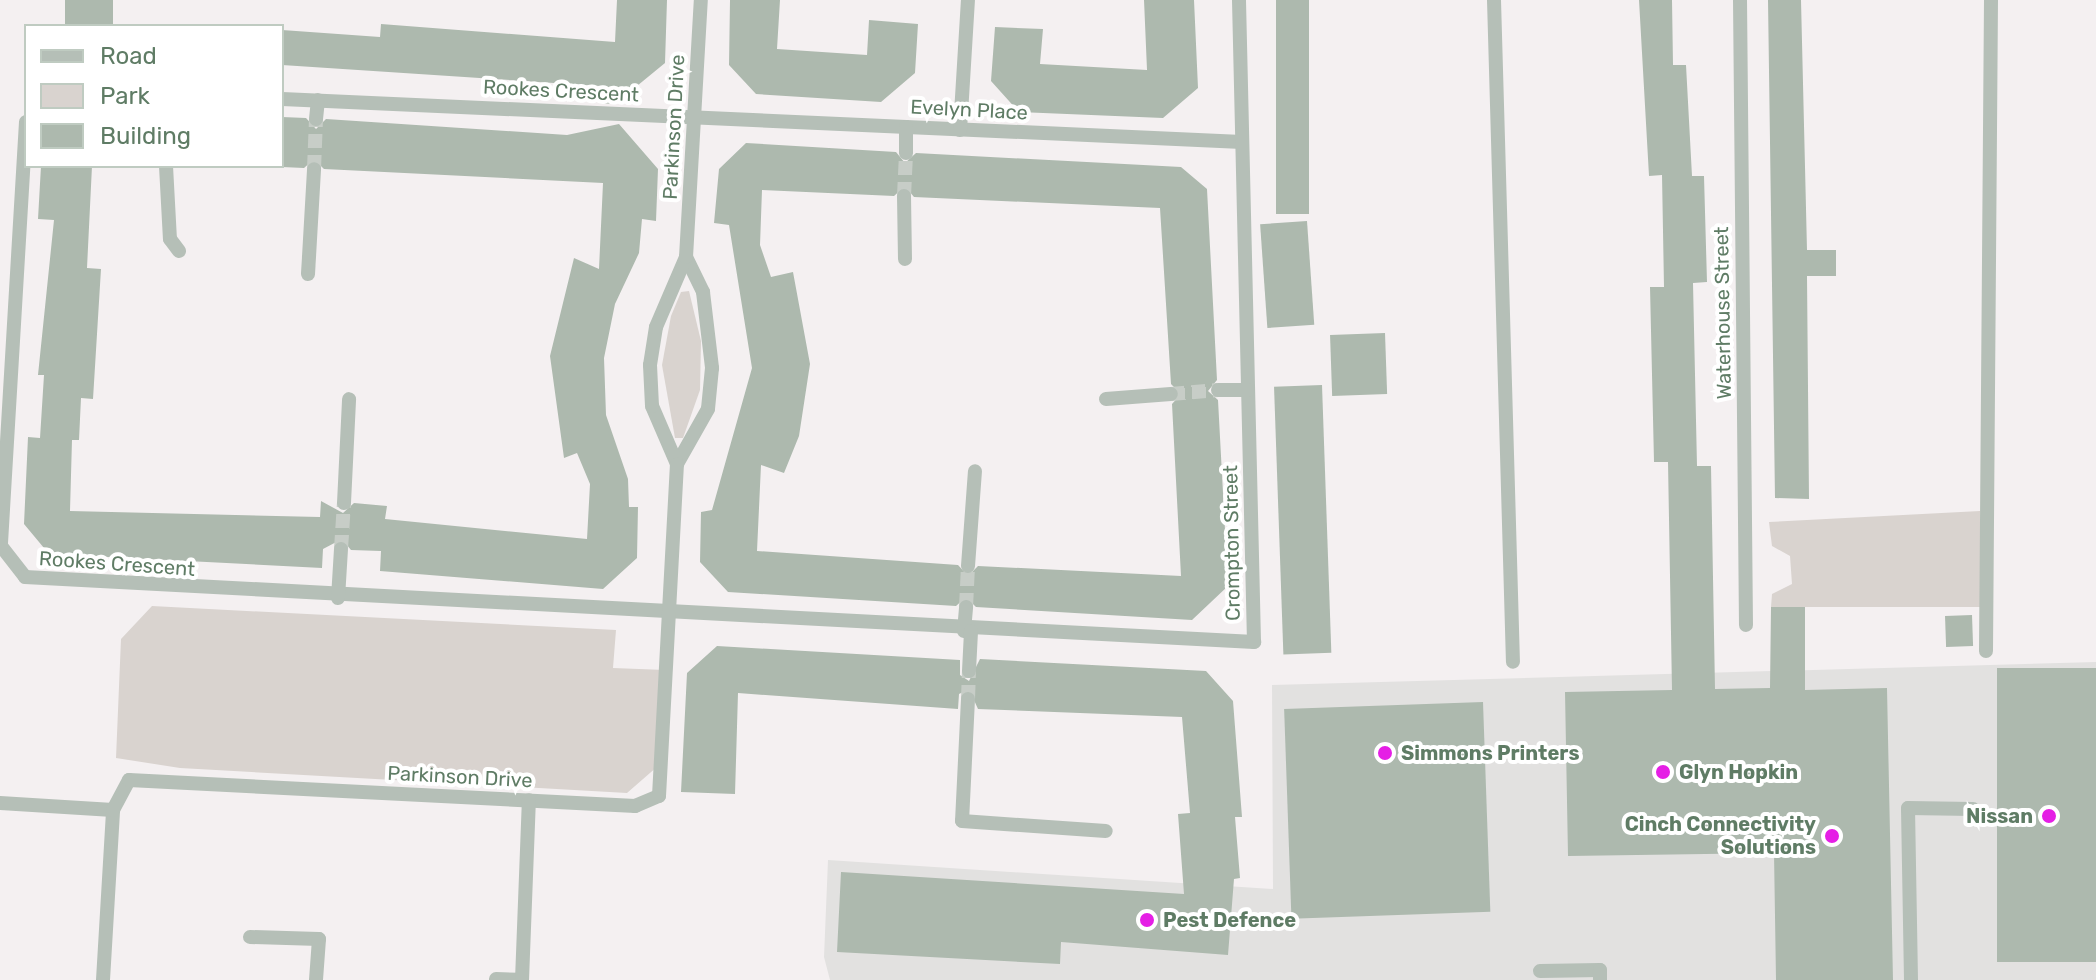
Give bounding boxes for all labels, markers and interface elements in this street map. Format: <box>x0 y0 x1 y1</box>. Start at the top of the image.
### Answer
legend <box>24 24 284 168</box>
text: Road <box>100 42 157 70</box>
street label: Parkinson Drive <box>658 54 690 200</box>
street label: Rookes Crescent <box>482 75 640 107</box>
text: Park <box>100 82 150 110</box>
street label: Evelyn Place <box>910 95 1028 125</box>
text: Building <box>100 122 191 150</box>
street label: Waterhouse Street <box>1709 226 1737 400</box>
street label: Crompton Street <box>1219 465 1245 621</box>
street label: Rookes Crescent <box>38 547 196 581</box>
place label: Simmons Printers <box>1401 741 1579 765</box>
marker: Simmons Printers <box>1376 744 1394 762</box>
place label: Glyn Hopkin <box>1679 760 1798 784</box>
street label: Parkinson Drive <box>387 761 533 793</box>
marker: Glyn Hopkin <box>1654 763 1672 781</box>
place label: Nissan <box>1966 804 2033 828</box>
marker: Nissan <box>2040 807 2058 825</box>
place label: Cinch Connectivity Solutions <box>1625 812 1816 859</box>
marker: Cinch Connectivity Solutions <box>1823 827 1841 845</box>
place label: Pest Defence <box>1163 908 1296 932</box>
marker: Pest Defence <box>1138 911 1156 929</box>

